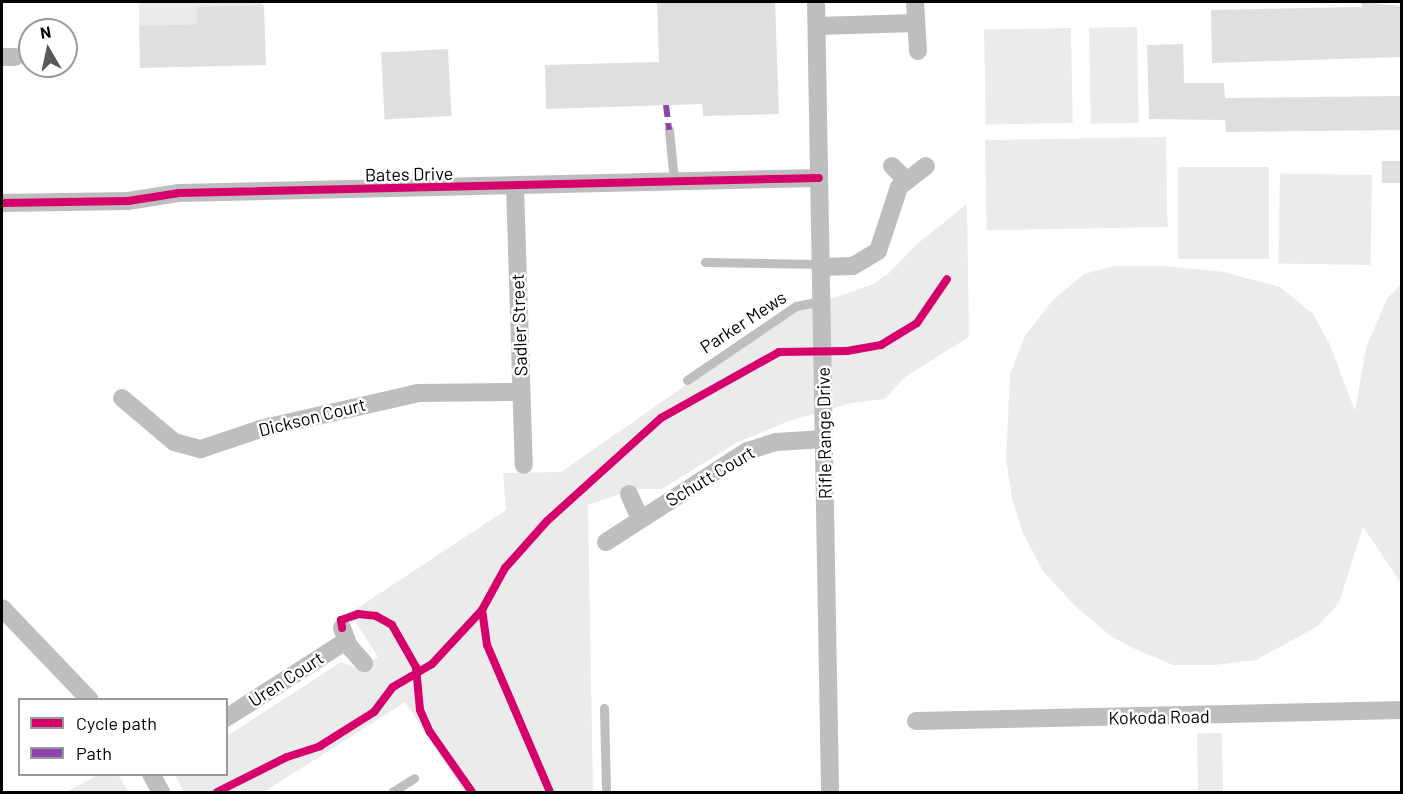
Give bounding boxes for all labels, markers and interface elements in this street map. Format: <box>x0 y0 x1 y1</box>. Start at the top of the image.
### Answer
north arrow <box>18 18 78 78</box>
text: N <box>39 21 52 42</box>
street label: Bates Drive <box>365 162 453 186</box>
street label: Sadler Street <box>506 273 532 377</box>
street label: Parker Mews <box>696 286 790 358</box>
street label: Rifle Range Drive <box>812 367 836 499</box>
street label: Dickson Court <box>256 393 368 441</box>
street label: Schutt Court <box>662 441 758 511</box>
street label: Uren Court <box>245 647 327 711</box>
legend <box>18 698 228 776</box>
street label: Kokoda Road <box>1108 705 1210 729</box>
text: Cycle path <box>76 712 157 734</box>
text: Path <box>76 742 112 764</box>

